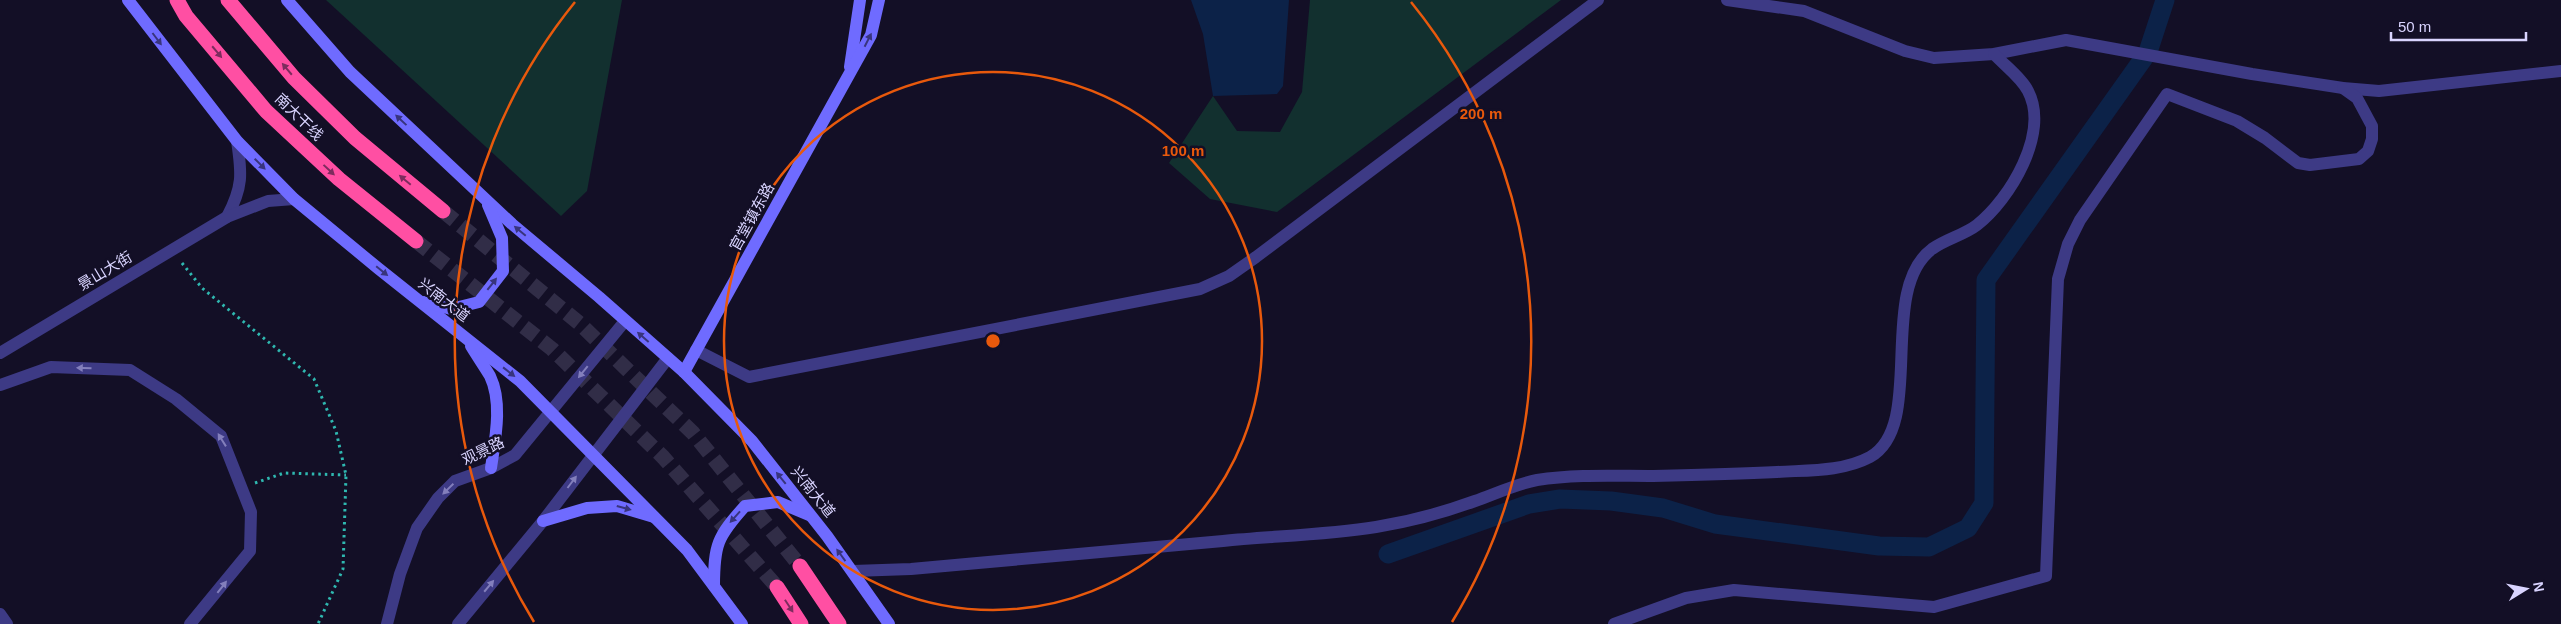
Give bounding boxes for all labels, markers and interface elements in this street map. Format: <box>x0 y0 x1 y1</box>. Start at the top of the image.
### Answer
scale bar <box>2391 10 2526 42</box>
text: 50 m <box>2398 18 2431 35</box>
one-way arrow <box>151 32 162 45</box>
one-way arrow <box>864 33 872 47</box>
one-way arrow <box>212 46 223 59</box>
one-way arrow <box>281 63 292 76</box>
street label: 南大干线 <box>272 90 327 144</box>
text: 200 m <box>1460 105 1502 122</box>
one-way arrow <box>396 114 408 126</box>
text: 100 m <box>1162 142 1204 159</box>
one-way arrow <box>254 158 266 170</box>
one-way arrow <box>323 164 335 176</box>
one-way arrow <box>399 174 412 185</box>
street label: 官堂镇东路 <box>726 180 777 254</box>
one-way arrow <box>514 225 527 236</box>
street label: 景山大街 <box>75 248 135 293</box>
one-way arrow <box>375 266 388 277</box>
street label: 兴南大道 <box>415 274 473 325</box>
one-way arrow <box>487 278 497 291</box>
one-way arrow <box>637 331 650 342</box>
centre of rings <box>984 332 1002 350</box>
one-way arrow <box>76 364 92 372</box>
one-way arrow <box>578 365 589 378</box>
one-way arrow <box>503 367 516 378</box>
one-way arrow <box>217 433 226 447</box>
street label: 观景路 <box>459 433 507 468</box>
street label: 兴南大道 <box>788 463 839 520</box>
one-way arrow <box>775 472 786 485</box>
one-way arrow <box>567 476 578 489</box>
one-way arrow <box>442 483 454 495</box>
one-way arrow <box>617 505 632 513</box>
one-way arrow <box>730 510 741 523</box>
one-way arrow <box>836 548 846 562</box>
north arrow <box>2501 564 2551 614</box>
one-way arrow <box>483 580 494 593</box>
text: N <box>2530 580 2548 593</box>
one-way arrow <box>216 581 227 594</box>
one-way arrow <box>784 599 794 612</box>

